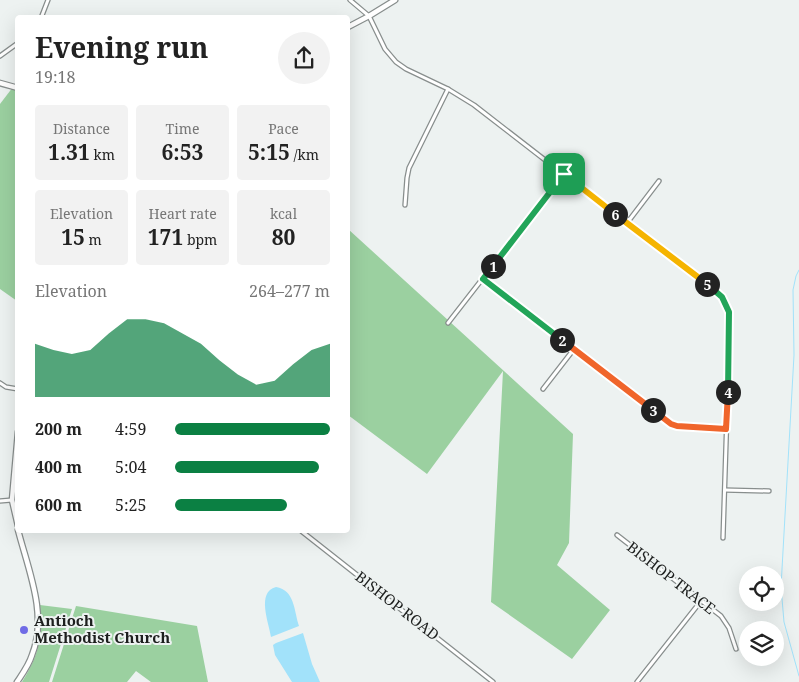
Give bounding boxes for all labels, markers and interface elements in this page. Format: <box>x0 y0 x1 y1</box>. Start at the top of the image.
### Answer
text: Evening run <box>35 28 208 66</box>
button: share <box>278 32 330 84</box>
text: 19:18 <box>35 66 75 88</box>
text: Distance <box>53 119 110 138</box>
text: Time <box>166 119 199 138</box>
text: Pace <box>268 119 299 138</box>
text: 1.31 <box>48 138 90 166</box>
text: 6:53 <box>162 138 203 166</box>
text: 5:15 <box>248 138 290 166</box>
text: km <box>90 145 115 164</box>
text: /km <box>290 145 319 164</box>
pin <box>543 153 585 195</box>
icon: arrive <box>550 160 578 188</box>
pin: 6 <box>602 202 628 226</box>
text: Elevation <box>50 204 113 223</box>
text: Heart rate <box>148 204 217 223</box>
text: kcal <box>270 204 297 223</box>
text: 6 <box>612 205 619 224</box>
text: 15 <box>61 223 85 251</box>
text: 171 <box>148 223 183 251</box>
text: 80 <box>272 223 295 251</box>
text: m <box>85 230 102 249</box>
text: bpm <box>183 230 217 249</box>
pin: 1 <box>480 254 506 278</box>
text: 1 <box>490 257 497 276</box>
pin: 5 <box>694 272 720 296</box>
text: 5 <box>704 275 711 294</box>
text: Elevation <box>35 280 107 302</box>
text: 264–277 m <box>249 280 330 302</box>
pin: 2 <box>550 328 574 352</box>
text: 2 <box>559 331 566 350</box>
pin: 4 <box>716 380 740 404</box>
text: 4 <box>725 383 732 402</box>
pin: 3 <box>640 398 666 422</box>
text: 3 <box>650 401 657 420</box>
text: 200 m <box>35 418 82 440</box>
text: 4:59 <box>115 418 146 440</box>
text: 400 m <box>35 456 82 478</box>
text: 5:04 <box>115 456 146 478</box>
text: 600 m <box>35 494 82 516</box>
text: 5:25 <box>115 494 146 516</box>
street label: BISHOP TRACE <box>623 536 720 618</box>
street label: BISHOP ROAD <box>352 566 444 644</box>
map controls <box>739 566 784 666</box>
button: locate <box>739 566 784 611</box>
place label: Antioch Methodist Church <box>34 610 170 647</box>
button: layers <box>739 621 784 666</box>
marker: Antioch Methodist Church <box>18 624 30 636</box>

